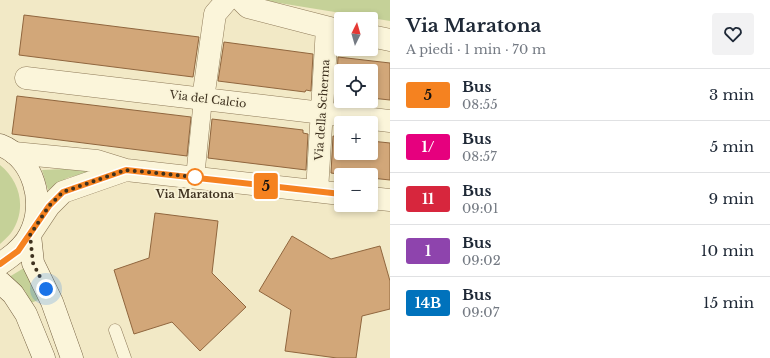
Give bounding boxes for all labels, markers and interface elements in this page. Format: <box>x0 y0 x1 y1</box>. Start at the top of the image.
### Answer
north arrow <box>334 12 378 56</box>
map controls <box>334 12 378 212</box>
button: heart <box>712 13 754 55</box>
text: Via Maratona <box>406 14 541 37</box>
text: A piedi · 1 min · 70 m <box>406 41 546 58</box>
street label: Via della Scherma <box>311 58 333 162</box>
button: locate <box>334 64 378 108</box>
text: Bus <box>462 77 492 96</box>
text: 3 min <box>709 85 754 104</box>
text: 5 <box>424 86 432 104</box>
street label: Via del Calcio <box>168 87 247 111</box>
text: 08:55 <box>462 96 498 113</box>
button: + <box>334 116 378 160</box>
text: Bus <box>462 129 492 148</box>
text: 5 min <box>710 137 754 156</box>
text: 1/ <box>422 138 434 156</box>
text: 08:57 <box>462 148 497 165</box>
marker: Via Maratona <box>186 168 204 186</box>
button: − <box>334 168 378 212</box>
line badge: 5 <box>253 173 279 199</box>
text: 5 <box>262 177 270 195</box>
text: Bus <box>462 181 492 200</box>
place label: Via Maratona <box>155 187 235 201</box>
text: 9 min <box>709 189 754 208</box>
text: 11 <box>422 190 434 208</box>
text: 09:01 <box>462 200 498 217</box>
text: Bus <box>462 233 492 252</box>
text: 10 min <box>701 241 754 260</box>
text: 1 <box>425 242 431 260</box>
text: 09:02 <box>462 252 501 269</box>
your location <box>36 279 56 299</box>
text: Bus <box>462 285 492 304</box>
text: 15 min <box>703 293 754 312</box>
text: 14B <box>415 294 441 312</box>
text: 09:07 <box>462 304 499 321</box>

